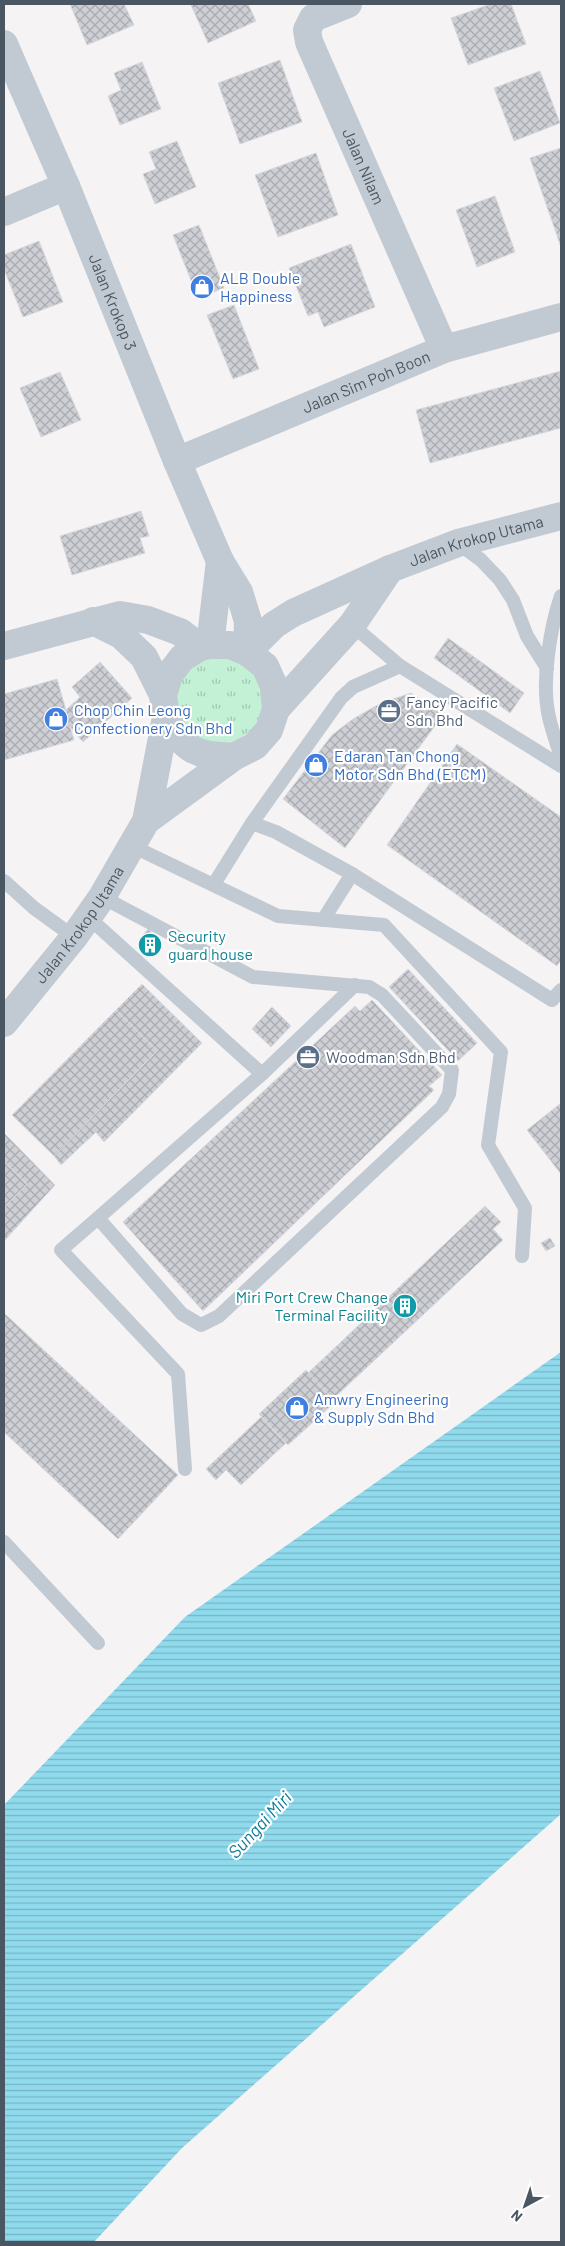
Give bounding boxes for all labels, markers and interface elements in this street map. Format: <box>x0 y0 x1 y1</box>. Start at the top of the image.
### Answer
street label: Jalan Nilam <box>339 125 389 207</box>
street label: Jalan Krokop 3 <box>85 251 141 353</box>
place label: ALB Double Happiness <box>220 268 300 305</box>
shop icon: ALB Double Happiness <box>189 274 215 300</box>
street label: Jalan Sim Poh Boon <box>299 346 433 416</box>
street label: Jalan Krokop Utama <box>406 511 545 570</box>
place label: Fancy Pacific Sdn Bhd <box>406 692 498 729</box>
office icon: Fancy Pacific Sdn Bhd <box>376 698 402 724</box>
place label: Chop Chin Leong Confectionery Sdn Bhd <box>74 700 233 737</box>
shop icon: Chop Chin Leong Confectionery Sdn Bhd <box>43 706 69 732</box>
place label: Edaran Tan Chong Motor Sdn Bhd (ETCM) <box>334 746 486 783</box>
shop icon: Edaran Tan Chong Motor Sdn Bhd (ETCM) <box>303 752 329 778</box>
street label: Jalan Krokop Utama <box>30 862 127 987</box>
place label: Security guard house <box>168 926 253 963</box>
building icon: Security guard house <box>137 932 163 958</box>
office icon: Woodman Sdn Bhd <box>295 1044 321 1070</box>
place label: Woodman Sdn Bhd <box>326 1047 456 1066</box>
place label: Miri Port Crew Change Terminal Facility <box>236 1287 389 1324</box>
building icon: Miri Port Crew Change Terminal Facility <box>392 1293 418 1319</box>
place label: Amwry Engineering & Supply Sdn Bhd <box>314 1389 449 1426</box>
shop icon: Amwry Engineering & Supply Sdn Bhd <box>284 1395 310 1421</box>
water label: Sungai Miri <box>223 1786 296 1862</box>
north arrow <box>500 2181 550 2231</box>
text: N <box>507 2207 525 2226</box>

